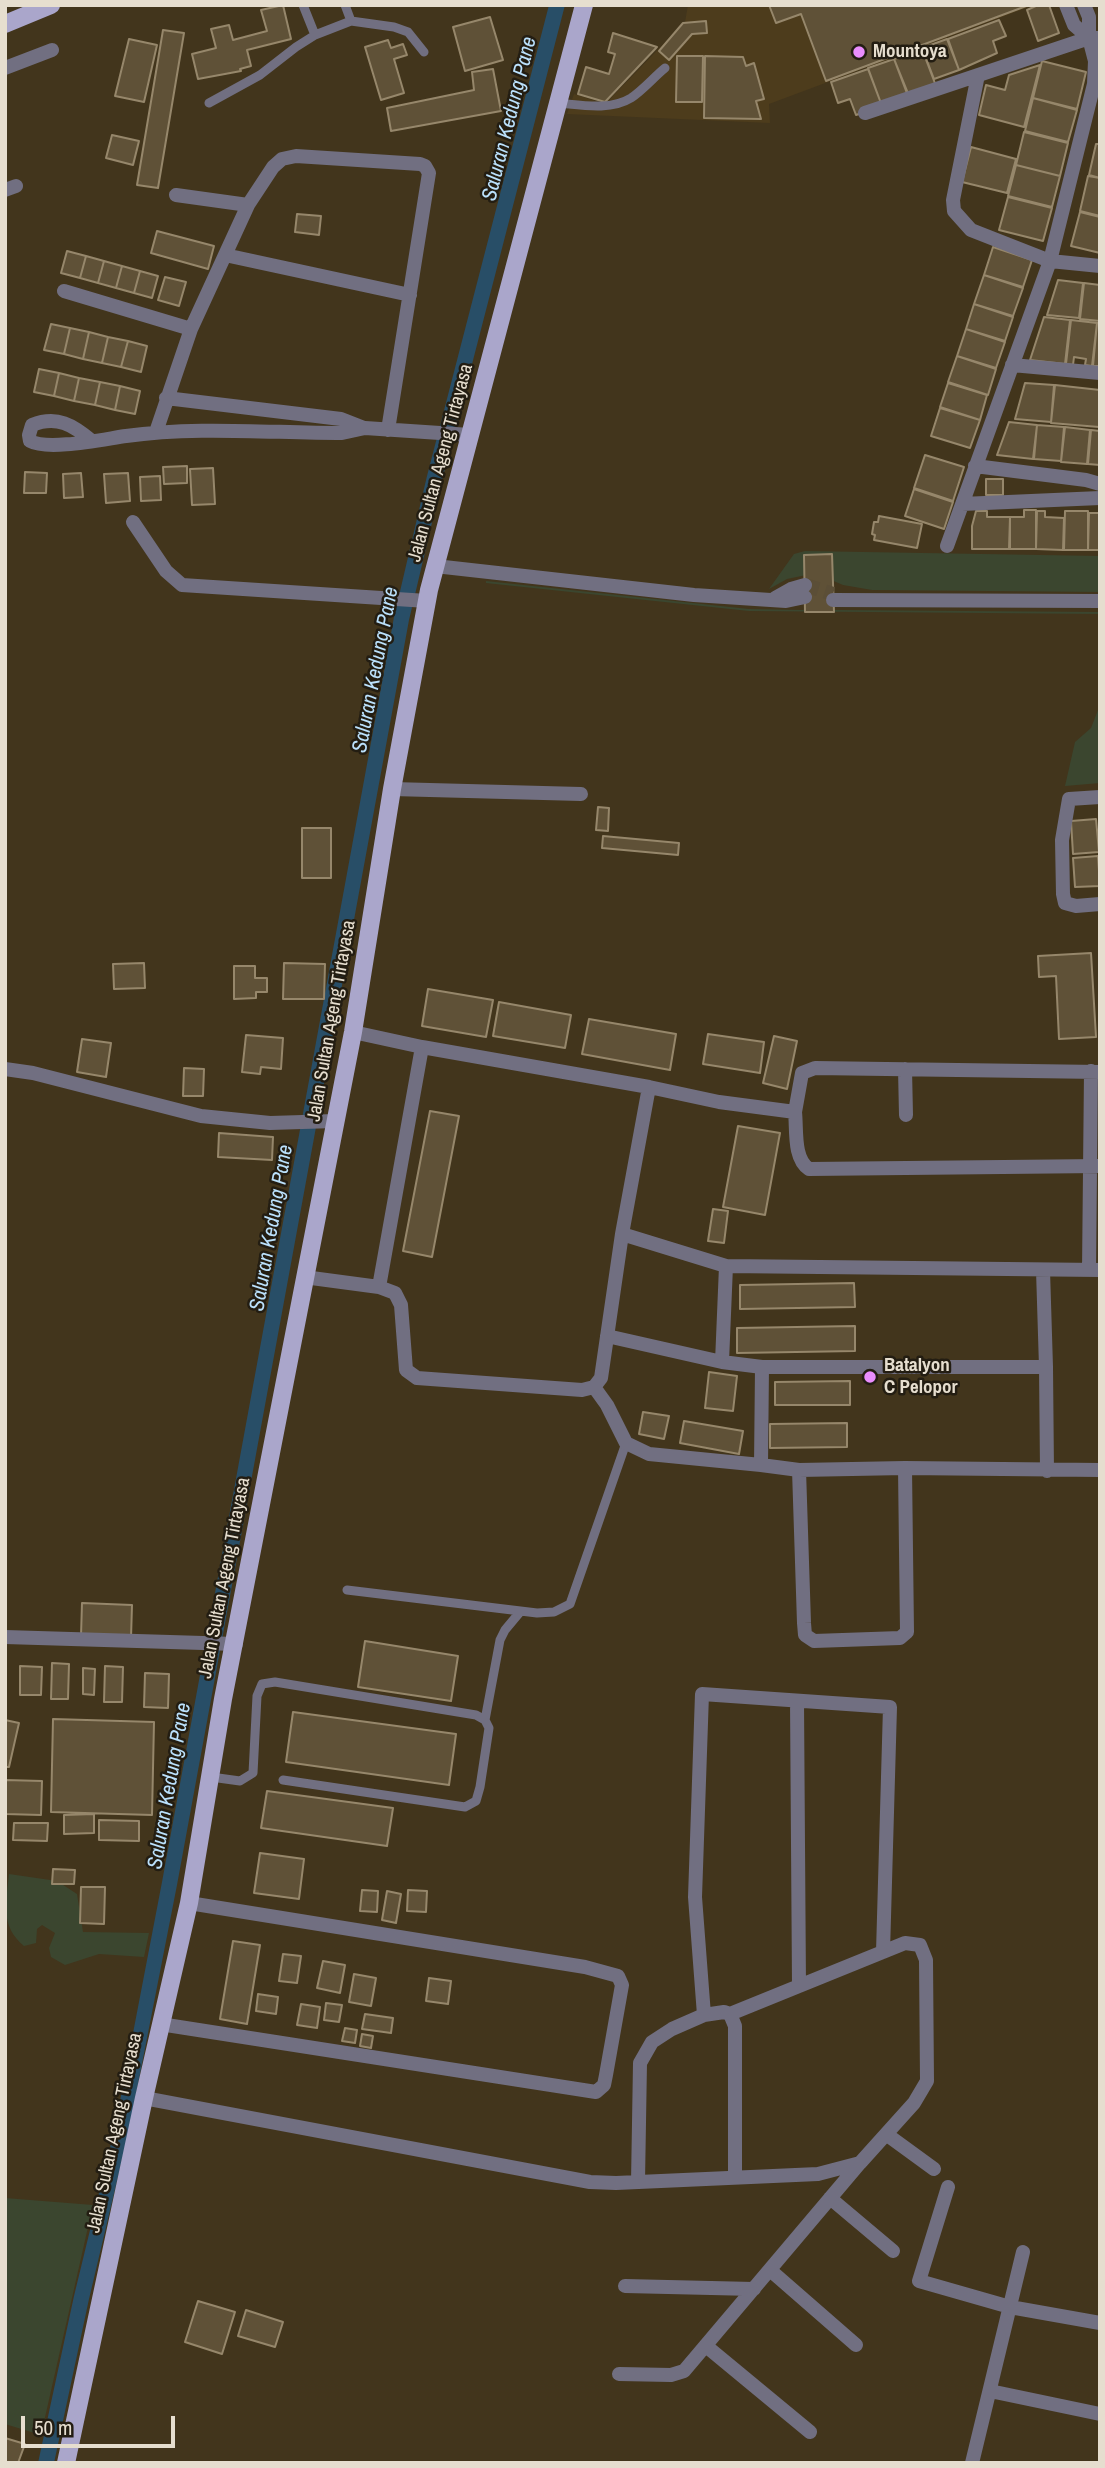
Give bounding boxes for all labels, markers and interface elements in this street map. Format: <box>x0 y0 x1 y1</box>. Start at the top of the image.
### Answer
water label: Saluran Kedung Pane <box>477 34 543 204</box>
place label: Mountoya <box>873 41 947 63</box>
marker: Mountoya <box>851 44 867 60</box>
street label: Jalan Sultan Ageng Tirtayasa <box>404 361 478 565</box>
water label: Saluran Kedung Pane <box>348 585 404 755</box>
street label: Jalan Sultan Ageng Tirtayasa <box>303 919 361 1123</box>
water label: Saluran Kedung Pane <box>245 1143 299 1313</box>
place label: Batalyon C Pelopor <box>884 1355 958 1399</box>
marker: Batalyon C Pelopor <box>862 1369 878 1385</box>
street label: Jalan Sultan Ageng Tirtayasa <box>194 1476 256 1680</box>
water label: Saluran Kedung Pane <box>143 1701 197 1871</box>
street label: Jalan Sultan Ageng Tirtayasa <box>83 2031 147 2235</box>
scale bar <box>24 2402 178 2446</box>
text: 50 m <box>34 2413 72 2442</box>

